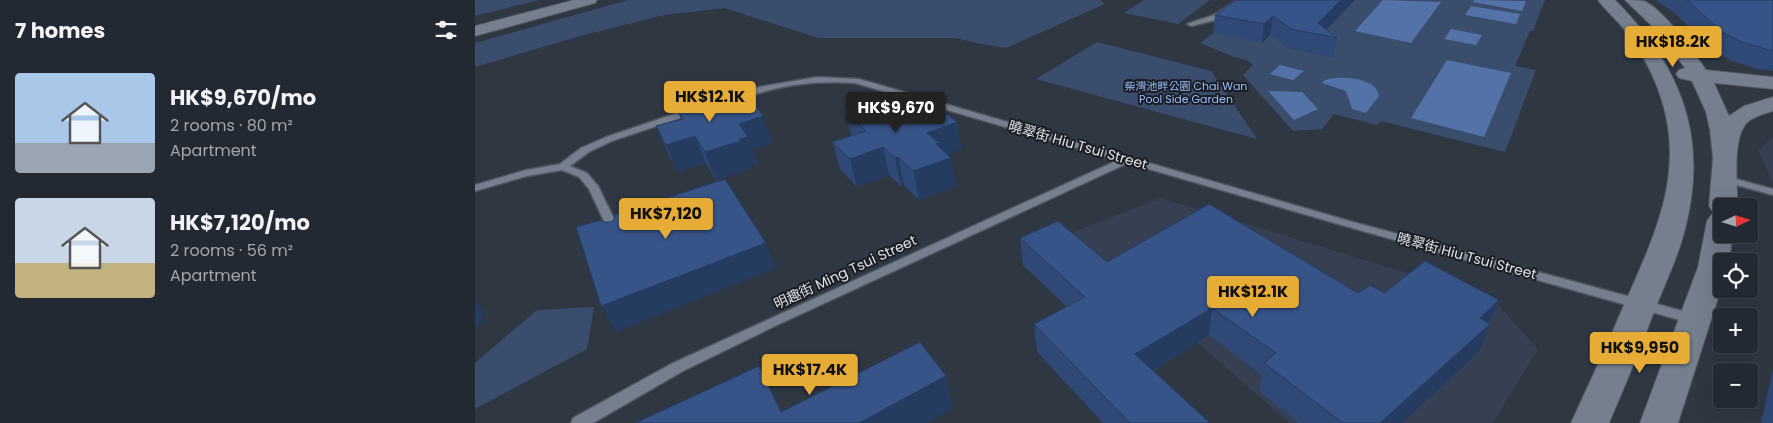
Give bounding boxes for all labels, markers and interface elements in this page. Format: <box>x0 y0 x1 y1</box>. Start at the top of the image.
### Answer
text: 7 homes <box>15 16 105 45</box>
icon: filters <box>432 16 460 44</box>
pin: HK$18.2K <box>1621 26 1725 68</box>
text: HK$18.2K <box>1636 30 1710 53</box>
park label: 柴灣池畔公園 Chai Wan Pool Side Garden <box>1125 78 1247 107</box>
pin: HK$12.1K <box>658 80 762 123</box>
text: HK$9,670/mo <box>170 83 316 112</box>
text: HK$12.1K <box>675 85 745 108</box>
pin: HK$9,670 <box>844 92 948 134</box>
icon: home <box>55 93 115 153</box>
text: HK$9,670 <box>858 96 935 119</box>
text: 2 rooms · 80 m² <box>170 114 293 137</box>
street label: 曉翠街 Hiu Tsui Street <box>1006 116 1150 174</box>
text: Apartment <box>170 139 257 162</box>
pin: HK$7,120 <box>614 198 718 240</box>
north arrow <box>1713 198 1757 242</box>
map controls <box>1713 198 1758 408</box>
text: HK$7,120 <box>630 202 702 225</box>
text: HK$7,120/mo <box>170 208 310 237</box>
icon: home <box>55 218 115 278</box>
street label: 曉翠街 Hiu Tsui Street <box>1395 228 1539 284</box>
street label: 明趣街 Ming Tsui Street <box>770 230 920 314</box>
text: 2 rooms · 56 m² <box>170 239 293 262</box>
button: locate <box>1713 253 1758 298</box>
text: Apartment <box>170 264 257 287</box>
pin: HK$12.1K <box>1201 276 1305 318</box>
text: HK$12.1K <box>1218 280 1288 303</box>
button: + <box>1713 308 1758 353</box>
pin: HK$9,950 <box>1588 332 1692 374</box>
text: HK$9,950 <box>1601 336 1679 359</box>
pin: HK$17.4K <box>758 354 862 396</box>
text: HK$17.4K <box>773 358 847 381</box>
button: − <box>1713 363 1758 408</box>

